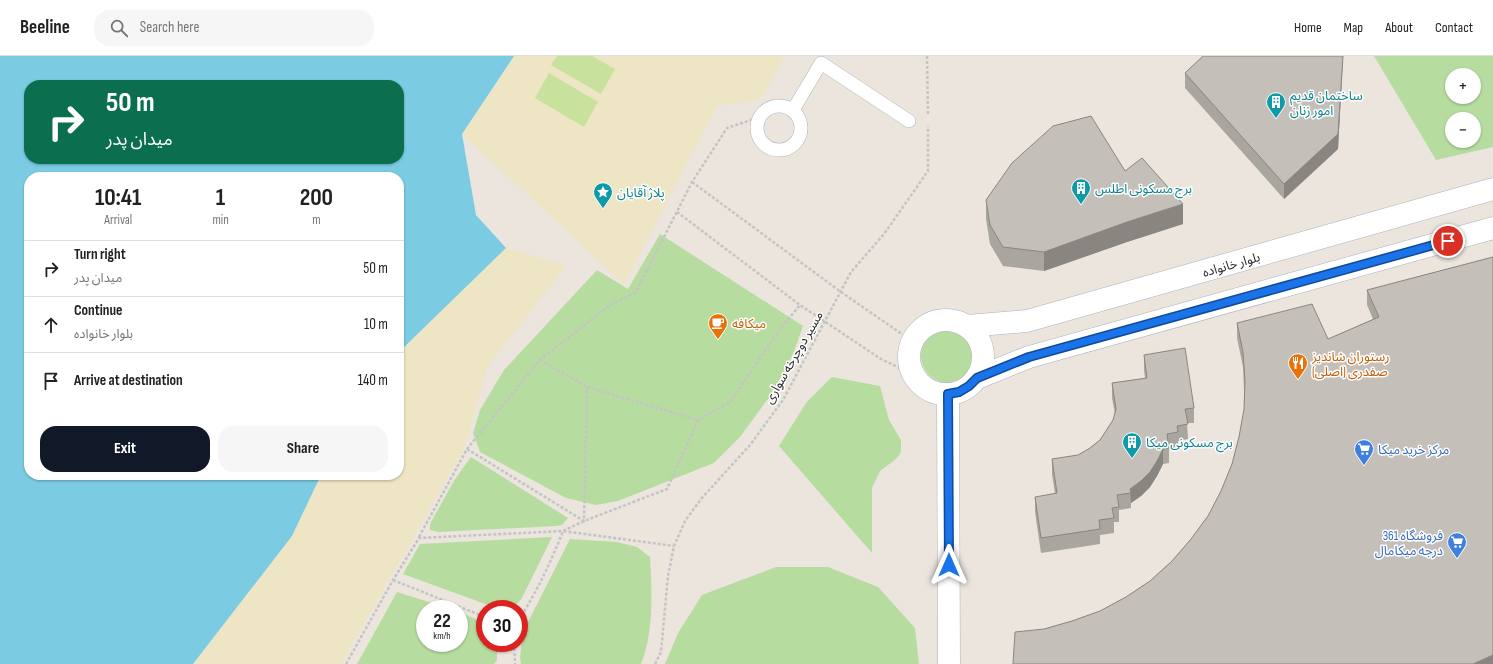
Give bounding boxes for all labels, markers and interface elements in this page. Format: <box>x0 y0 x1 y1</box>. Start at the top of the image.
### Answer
search box <box>94 10 374 46</box>
text: Beeline <box>20 16 70 39</box>
icon: search <box>108 17 130 39</box>
text: Search here <box>140 18 199 37</box>
text: Home <box>1294 19 1322 36</box>
text: Map <box>1344 19 1363 36</box>
text: About <box>1385 19 1413 36</box>
text: Contact <box>1435 19 1473 36</box>
map controls <box>1445 68 1481 148</box>
button: + <box>1445 68 1481 104</box>
text: 50 m <box>106 86 155 119</box>
place label: ساختمان قدیم امور زنان <box>1290 88 1363 119</box>
building icon: ساختمان قدیم امور زنان <box>1265 91 1287 119</box>
icon: right <box>40 96 92 148</box>
button: − <box>1445 112 1481 148</box>
text: میدان پدر <box>106 129 173 150</box>
building icon: برج مسکونی اطلس <box>1070 177 1092 205</box>
place icon: پلاژ آقایان <box>592 181 614 209</box>
place label: برج مسکونی اطلس <box>1095 181 1192 199</box>
text: 10:41 <box>95 183 141 212</box>
text: 1 <box>216 183 225 212</box>
text: 200 <box>300 183 333 212</box>
place label: پلاژ آقایان <box>617 185 665 202</box>
text: Arrival <box>104 212 132 228</box>
text: min <box>212 212 229 228</box>
text: m <box>312 212 321 228</box>
pin <box>1431 224 1465 258</box>
icon: arrive <box>1437 230 1459 252</box>
text: Turn right <box>74 245 126 264</box>
street label: بلوار خانواده <box>1201 249 1262 281</box>
icon: right <box>40 258 62 280</box>
text: 50 m <box>363 259 388 278</box>
text: میدان پدر <box>74 270 122 286</box>
text: Continue <box>74 301 123 320</box>
street label: مسیر دوچرخه سواری <box>761 308 828 407</box>
cafe icon: میکافه <box>707 312 729 340</box>
icon: ahead <box>40 314 62 336</box>
text: 10 m <box>364 315 388 334</box>
place label: میکافه <box>732 316 766 332</box>
text: بلوار خانواده <box>74 326 133 342</box>
place label: رستوران شاندیز صفدری (اصلی) <box>1311 349 1390 380</box>
restaurant icon: رستوران شاندیز صفدری (اصلی) <box>1287 352 1309 380</box>
icon: arrive <box>40 370 62 392</box>
text: Arrive at destination <box>74 371 183 390</box>
text: 140 m <box>358 371 388 390</box>
button: Exit <box>40 426 210 472</box>
button: Share <box>218 426 388 472</box>
building icon: برج مسکونی میکا <box>1121 431 1143 459</box>
place label: برج مسکونی میکا <box>1146 435 1233 453</box>
supermarket icon: مرکز خرید میکا <box>1353 438 1375 466</box>
place label: مرکز خرید میکا <box>1378 442 1450 458</box>
place label: فروشگاه 361 درجه میکامال <box>1375 528 1443 559</box>
supermarket icon: فروشگاه 361 درجه میکامال <box>1446 531 1468 559</box>
position arrow <box>928 544 970 586</box>
speed limit sign: 30 <box>476 600 528 652</box>
text: 22 <box>433 609 451 633</box>
text: km/h <box>433 630 451 642</box>

